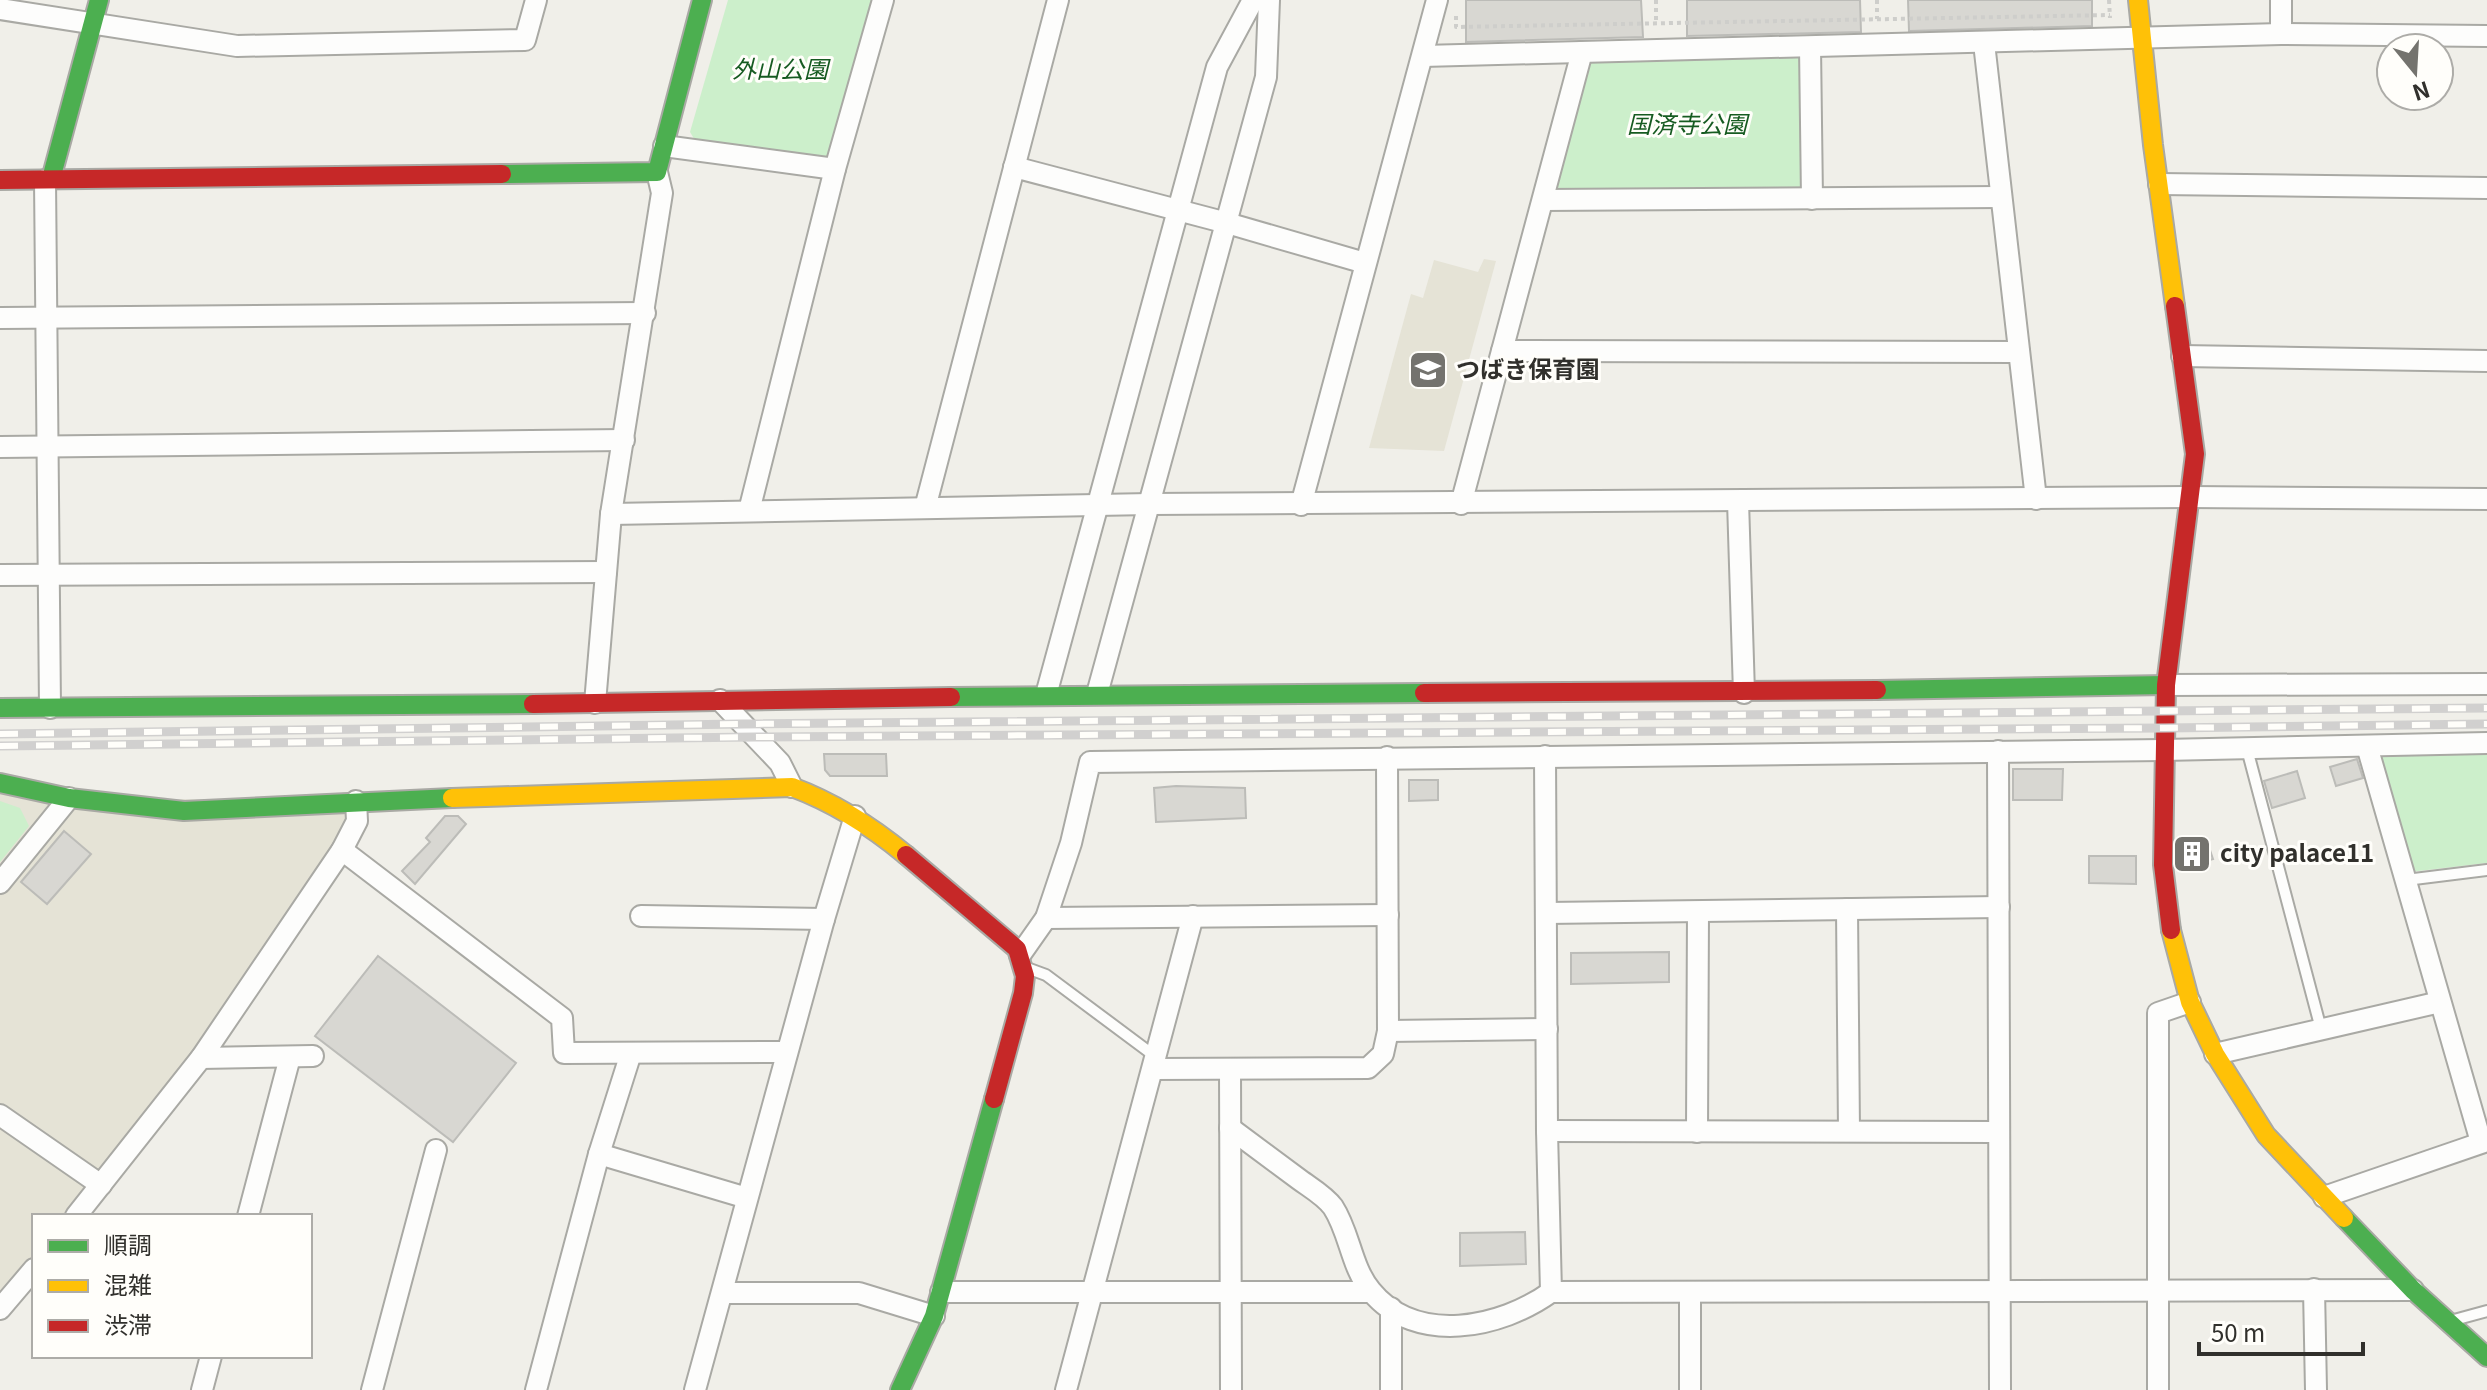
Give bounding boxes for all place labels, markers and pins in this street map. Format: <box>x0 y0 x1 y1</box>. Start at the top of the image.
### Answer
school or university icon: つばき保育園 <box>1407 349 1449 391</box>
place label: つばき保育園 <box>1456 350 1600 385</box>
building icon: city palace11 <box>2171 833 2213 875</box>
place label: city palace11 <box>2220 834 2374 869</box>

